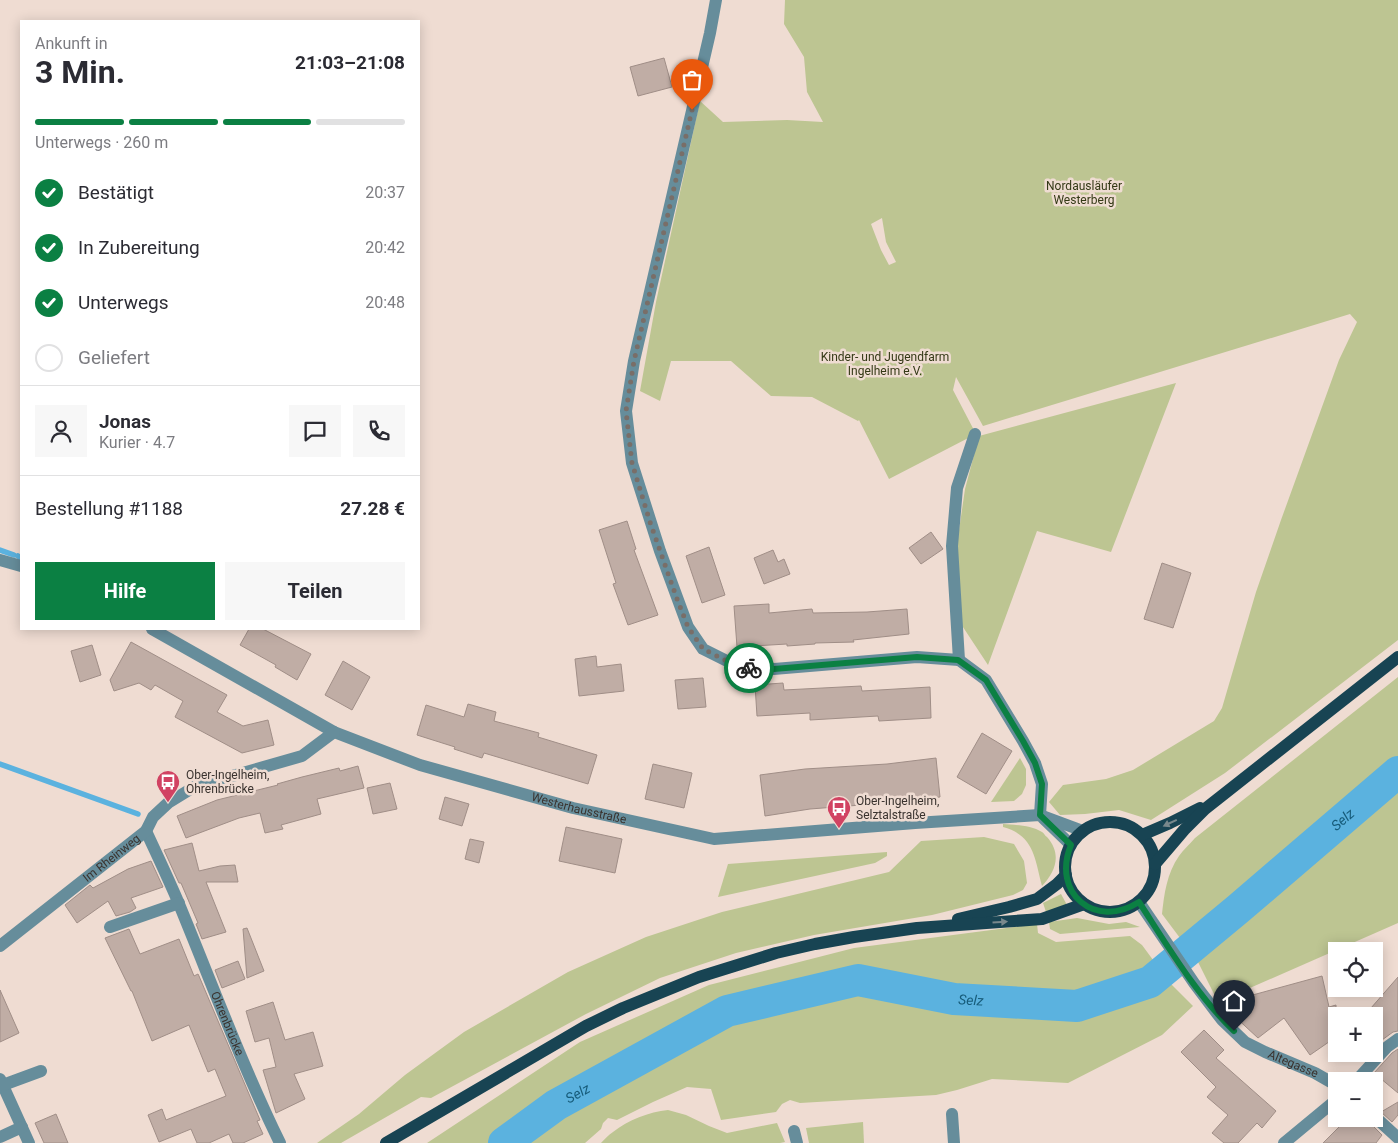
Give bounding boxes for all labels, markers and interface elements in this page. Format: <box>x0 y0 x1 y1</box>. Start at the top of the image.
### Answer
text: Ankunft in <box>35 34 108 53</box>
text: 21:03–21:08 <box>295 51 405 74</box>
text: 3 Min. <box>35 53 125 91</box>
pin <box>671 59 713 110</box>
icon: bag <box>678 66 706 94</box>
text: Unterwegs · 260 m <box>35 133 168 152</box>
icon: check <box>35 179 63 207</box>
park label: Nordausläufer Westerberg <box>1046 179 1122 207</box>
text: Bestätigt <box>78 181 154 204</box>
text: 20:37 <box>365 183 405 202</box>
icon: check <box>35 234 63 262</box>
text: In Zubereitung <box>78 236 200 259</box>
text: 20:42 <box>365 238 405 257</box>
icon: check <box>35 289 63 317</box>
text: Unterwegs <box>78 291 169 314</box>
text: 20:48 <box>365 293 405 312</box>
text: Geliefert <box>78 346 150 369</box>
park label: Kinder- und Jugendfarm Ingelheim e.V. <box>821 350 949 378</box>
button: person <box>35 405 87 457</box>
button: chat <box>289 405 341 457</box>
button: phone <box>353 405 405 457</box>
text: Jonas <box>99 410 151 433</box>
text: Kurier · 4.7 <box>99 433 175 452</box>
text: Bestellung #1188 <box>35 497 183 520</box>
text: 27.28 € <box>340 497 405 520</box>
button: Hilfe <box>35 562 215 620</box>
button: Teilen <box>225 562 405 620</box>
courier <box>724 643 774 693</box>
icon: bike <box>735 654 763 682</box>
place label: Ober-Ingelheim, Ohrenbrücke <box>186 768 269 796</box>
bus stop icon: Ober-Ingelheim, Ohrenbrücke <box>155 769 181 803</box>
street label: Westerhausstraße <box>530 790 628 827</box>
place label: Ober-Ingelheim, Selztalstraße <box>856 794 939 822</box>
bus stop icon: Ober-Ingelheim, Selztalstraße <box>826 795 852 829</box>
water label: Selz <box>1328 805 1358 834</box>
one-way arrow <box>1163 819 1177 827</box>
street label: Im Rheinweg <box>80 831 143 885</box>
one-way arrow <box>992 917 1008 925</box>
map controls <box>1328 942 1383 1127</box>
button: locate <box>1328 942 1383 997</box>
pin <box>1213 980 1255 1031</box>
icon: home <box>1220 987 1248 1015</box>
street label: Ohrenbrücke <box>208 989 247 1058</box>
water label: Selz <box>958 991 984 1009</box>
button: + <box>1328 1007 1383 1062</box>
street label: Altegasse <box>1266 1047 1320 1081</box>
button: − <box>1328 1072 1383 1127</box>
water label: Selz <box>563 1080 593 1106</box>

